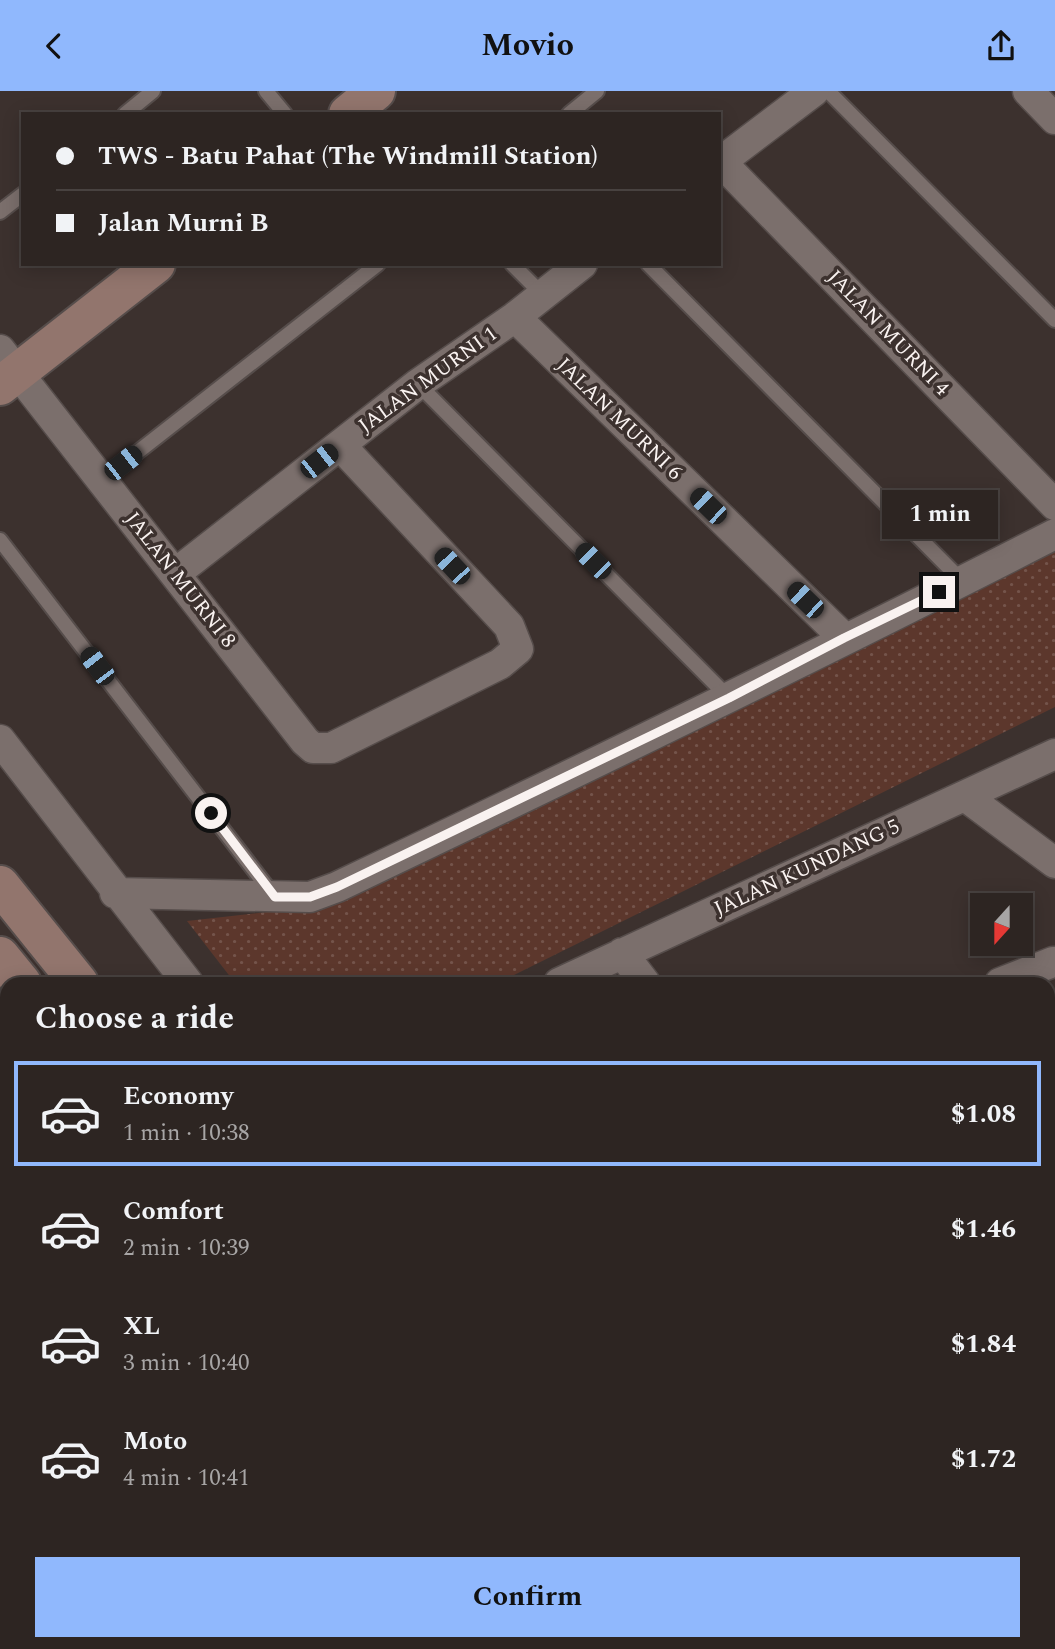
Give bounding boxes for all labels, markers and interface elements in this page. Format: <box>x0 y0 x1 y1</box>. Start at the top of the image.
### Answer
text: Movio <box>481 21 574 70</box>
icon: back <box>35 27 73 65</box>
icon: share <box>982 27 1020 65</box>
text: TWS - Batu Pahat (The Windmill Station) <box>98 136 598 176</box>
text: Jalan Murni B <box>98 203 268 243</box>
street label: JALAN MURNI 4 <box>819 262 957 404</box>
street label: JALAN MURNI 1 <box>352 318 504 442</box>
street label: JALAN MURNI 6 <box>548 350 690 488</box>
car <box>296 440 343 482</box>
car <box>100 442 147 484</box>
car <box>686 484 731 528</box>
callout: 1 min <box>881 491 997 539</box>
text: 1 min <box>909 497 971 532</box>
street label: JALAN MURNI 8 <box>117 505 243 655</box>
car <box>571 539 616 583</box>
car <box>430 543 475 589</box>
route end <box>923 576 955 608</box>
car <box>783 578 828 622</box>
car <box>76 643 119 689</box>
route start <box>195 797 227 829</box>
street label: JALAN KUNDANG 5 <box>709 811 905 925</box>
north arrow <box>970 893 1032 955</box>
map controls <box>970 893 1033 956</box>
text: Choose a ride <box>35 994 234 1043</box>
text: Economy <box>123 1076 233 1116</box>
icon: car <box>39 1082 102 1145</box>
text: $1.08 <box>951 1094 1016 1134</box>
text: 1 min · 10:38 <box>123 1116 250 1151</box>
text: Comfort <box>123 1191 224 1231</box>
icon: car <box>39 1197 102 1260</box>
text: $1.46 <box>951 1209 1016 1249</box>
text: 2 min · 10:39 <box>123 1231 250 1266</box>
text: XL <box>123 1306 160 1346</box>
icon: car <box>39 1312 102 1375</box>
text: $1.84 <box>951 1324 1016 1364</box>
text: 3 min · 10:40 <box>123 1346 250 1381</box>
text: Moto <box>123 1421 187 1461</box>
icon: car <box>39 1427 102 1490</box>
text: $1.72 <box>951 1439 1016 1479</box>
text: 4 min · 10:41 <box>123 1461 250 1496</box>
button: Confirm <box>35 1557 1020 1637</box>

